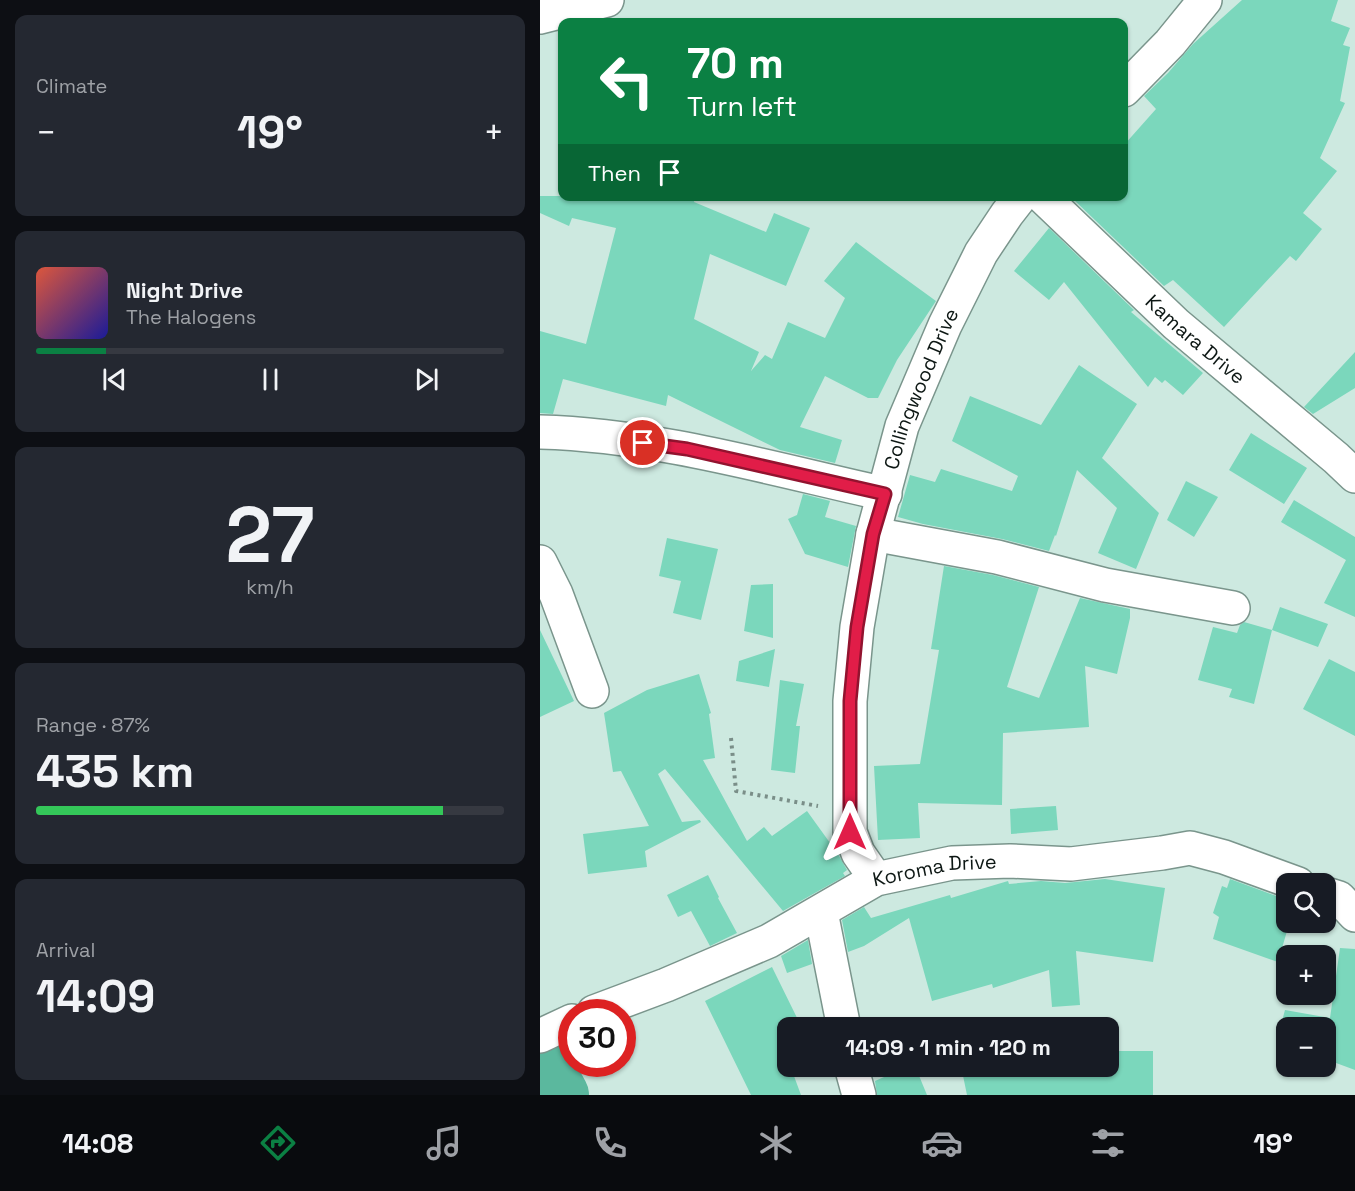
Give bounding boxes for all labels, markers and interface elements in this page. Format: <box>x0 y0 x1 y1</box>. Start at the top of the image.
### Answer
text: 70 m <box>687 37 784 90</box>
icon: left <box>588 42 666 120</box>
text: Climate <box>36 73 107 99</box>
text: Turn left <box>687 89 797 124</box>
text: 19° <box>237 104 303 161</box>
text: − <box>36 112 56 154</box>
text: + <box>484 112 504 154</box>
icon: arrive <box>653 156 686 189</box>
text: Then <box>588 159 641 187</box>
text: Night Drive <box>126 276 243 304</box>
street label: Kamara Drive <box>1140 289 1251 390</box>
text: The Halogens <box>126 304 256 330</box>
street label: Collingwood Drive <box>878 304 964 472</box>
icon: previous <box>98 363 131 396</box>
icon: pause <box>254 363 287 396</box>
icon: next <box>410 363 443 396</box>
pin <box>617 417 668 468</box>
icon: arrive <box>626 426 659 459</box>
text: 27 <box>226 485 314 585</box>
text: km/h <box>246 574 294 600</box>
text: Range · 87% <box>36 712 150 738</box>
text: 435 km <box>36 743 194 800</box>
position arrow <box>818 800 882 864</box>
street label: Koroma Drive <box>870 848 997 892</box>
map controls <box>1276 873 1336 1077</box>
button: search <box>1276 873 1336 933</box>
text: Arrival <box>36 937 95 963</box>
button: + <box>1276 945 1336 1005</box>
text: 14:09 <box>36 968 155 1025</box>
speed limit sign: 30 <box>558 999 636 1077</box>
button: − <box>1276 1017 1336 1077</box>
text: 14:09 · 1 min · 120 m <box>845 1033 1051 1061</box>
icon: directions <box>257 1122 299 1164</box>
icon: music <box>423 1122 465 1164</box>
icon: phone <box>589 1122 631 1164</box>
icon: climate <box>755 1122 797 1164</box>
icon: car <box>921 1122 963 1164</box>
icon: filters <box>1087 1122 1129 1164</box>
text: 14:08 <box>62 1126 133 1161</box>
text: 19° <box>1253 1126 1293 1161</box>

